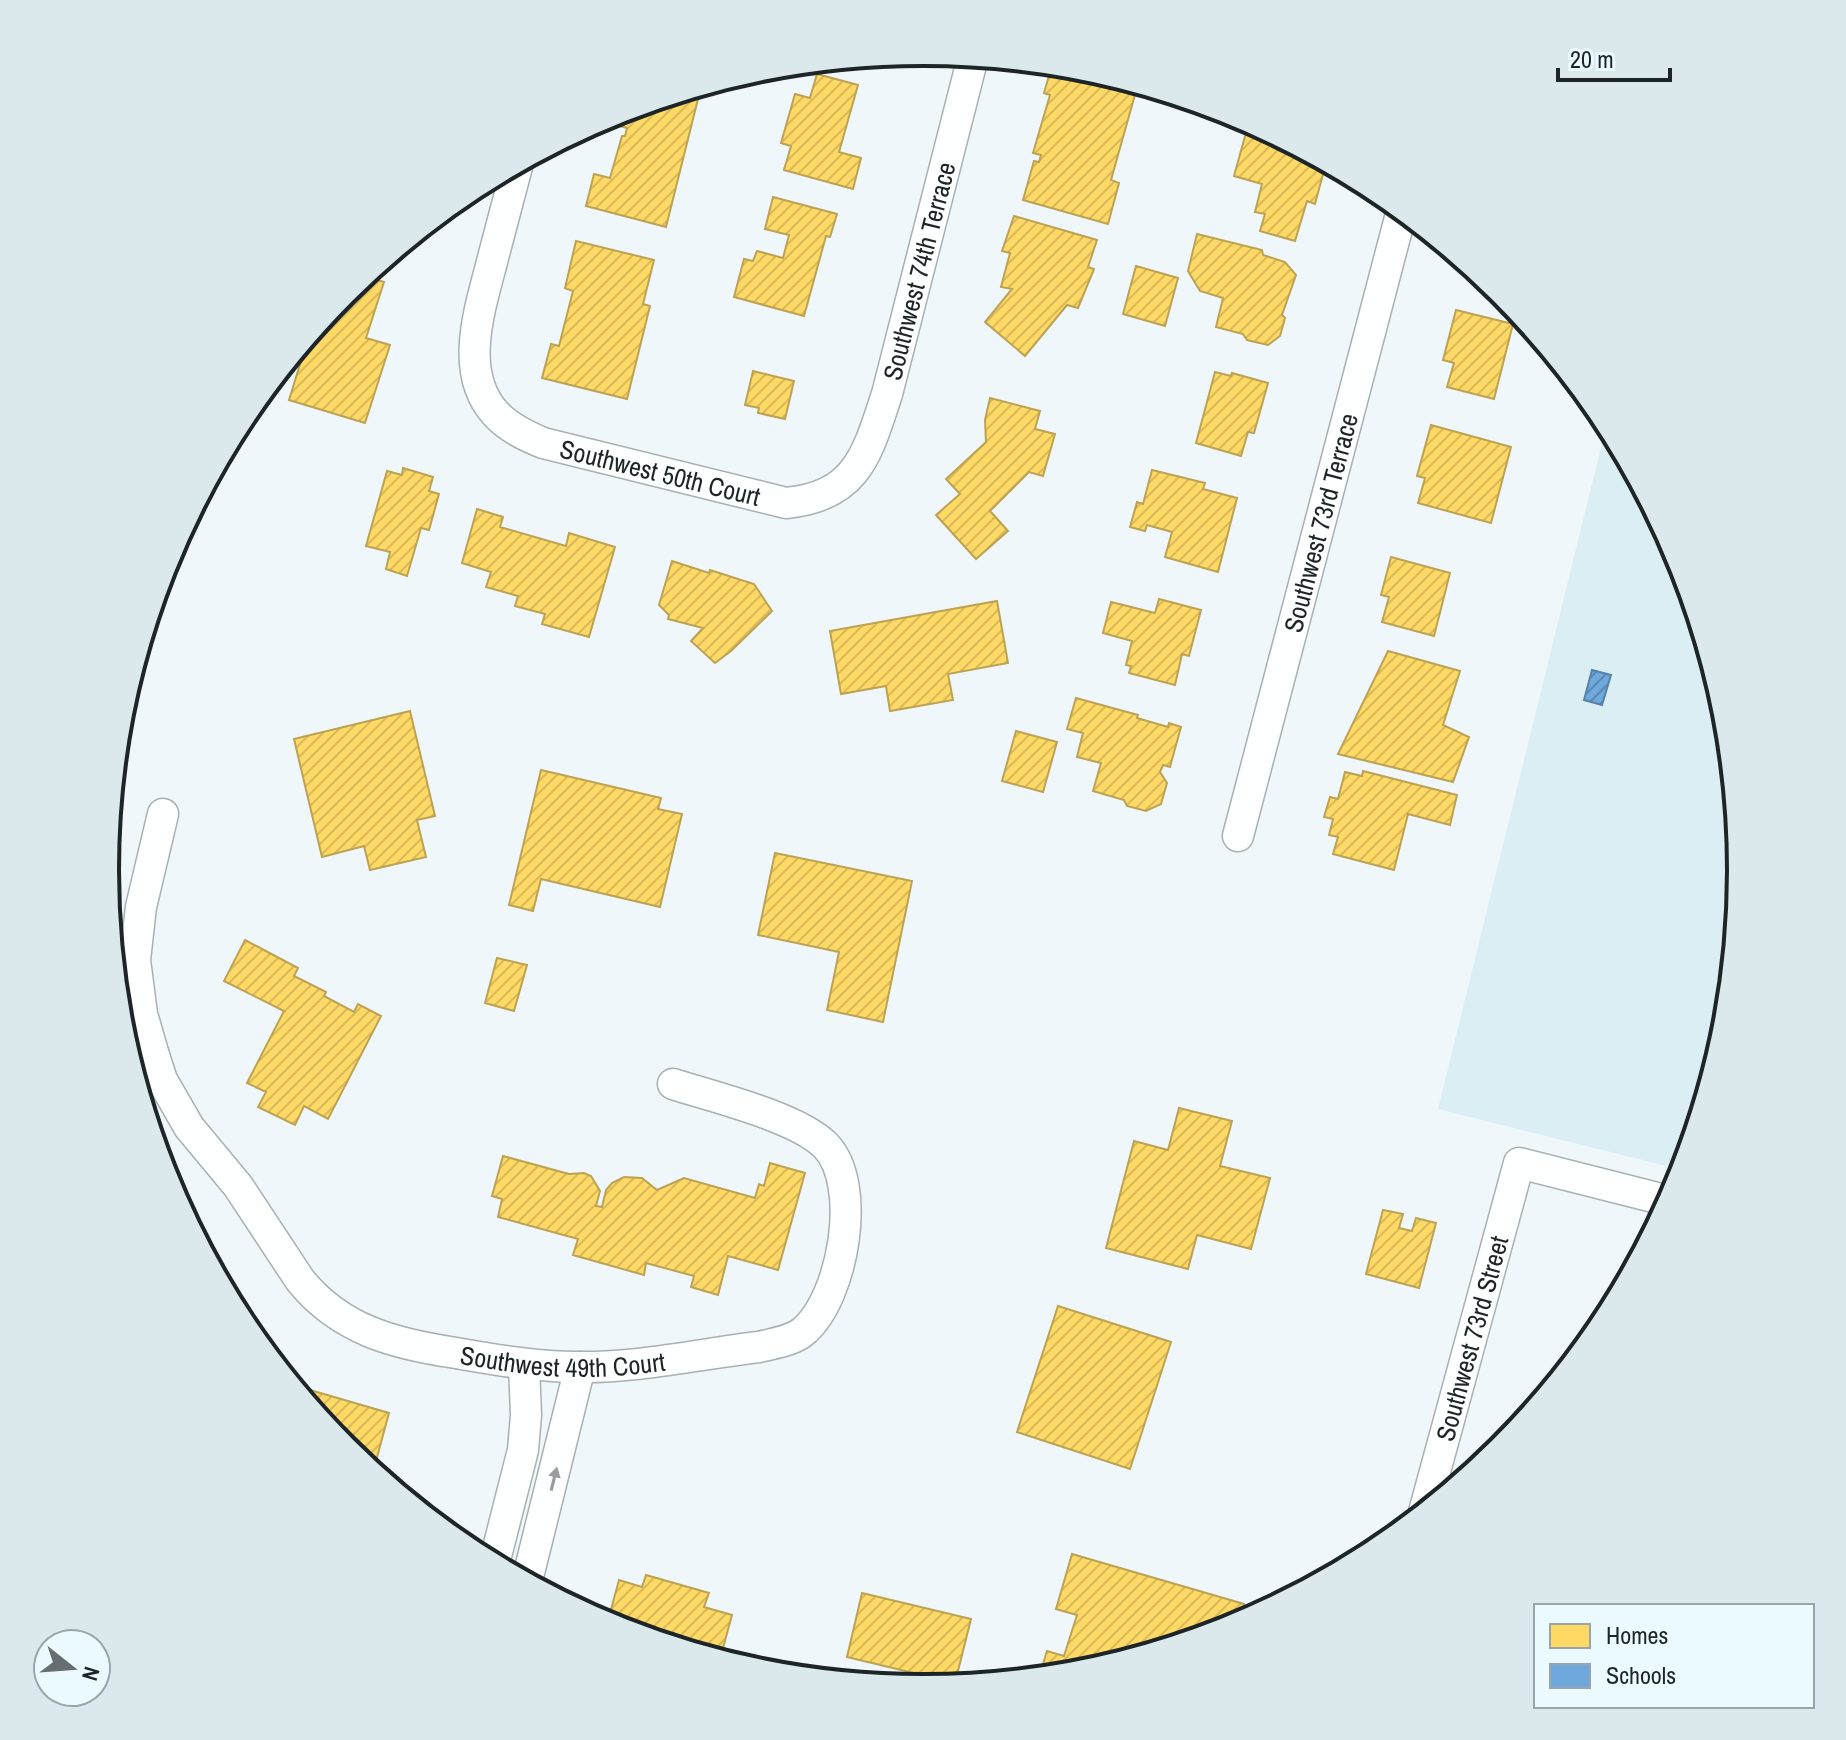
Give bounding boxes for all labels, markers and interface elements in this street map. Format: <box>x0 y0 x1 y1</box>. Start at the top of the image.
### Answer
scale bar <box>1558 32 1670 82</box>
text: 20 m <box>1570 43 1614 75</box>
street label: Southwest 74th Terrace <box>874 158 963 384</box>
street label: Southwest 73rd Terrace <box>1275 409 1366 636</box>
street label: Southwest 50th Court <box>557 430 764 514</box>
street label: Southwest 73rd Street <box>1427 1232 1516 1445</box>
street label: Southwest 49th Court <box>458 1337 667 1385</box>
one-way arrow <box>548 1466 560 1491</box>
legend <box>1534 1604 1814 1708</box>
text: Homes <box>1606 1619 1668 1651</box>
north arrow <box>32 1628 112 1708</box>
text: Schools <box>1606 1659 1676 1691</box>
text: N <box>75 1663 107 1684</box>

